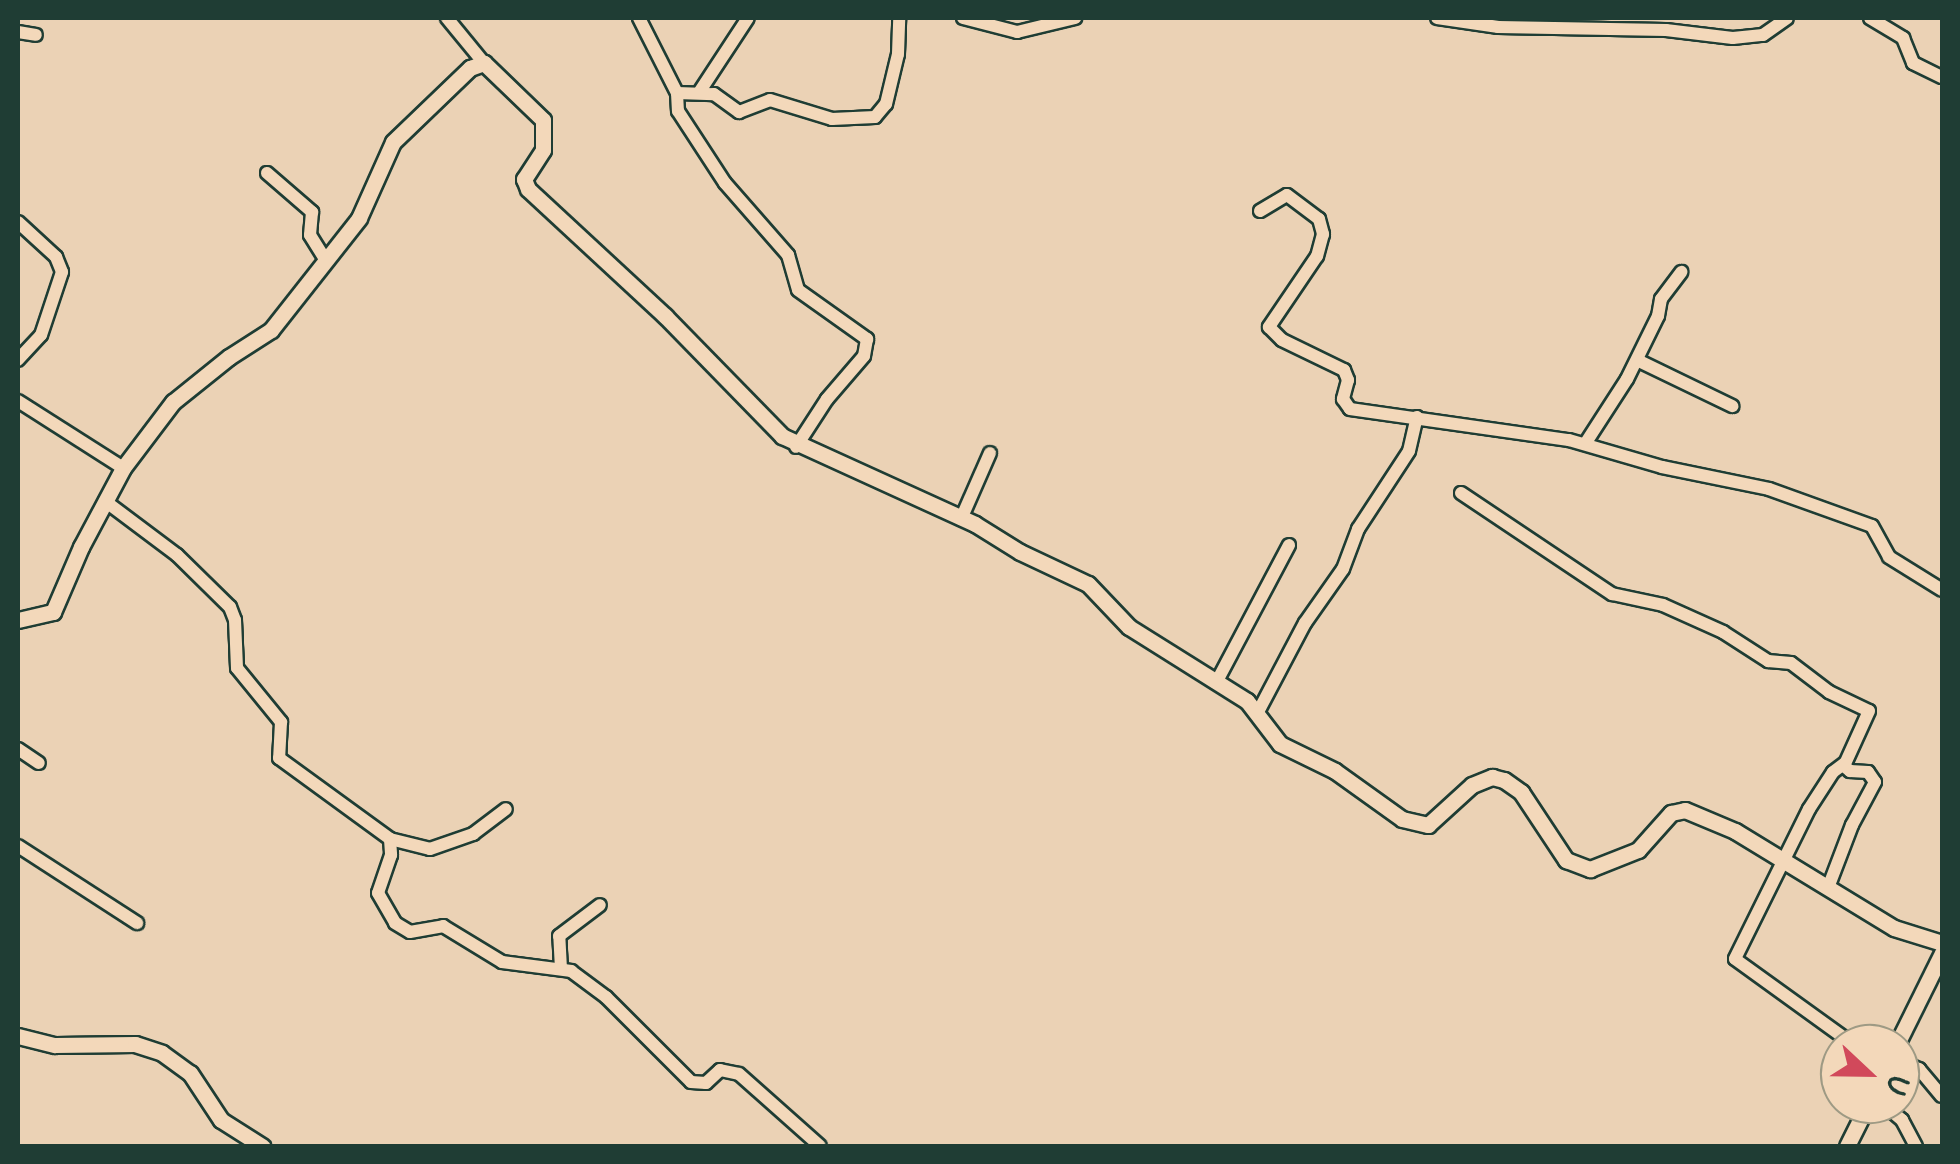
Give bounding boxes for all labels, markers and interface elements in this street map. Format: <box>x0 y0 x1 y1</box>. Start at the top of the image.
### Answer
north arrow <box>1820 1024 1920 1124</box>
text: U <box>1877 1070 1916 1100</box>

